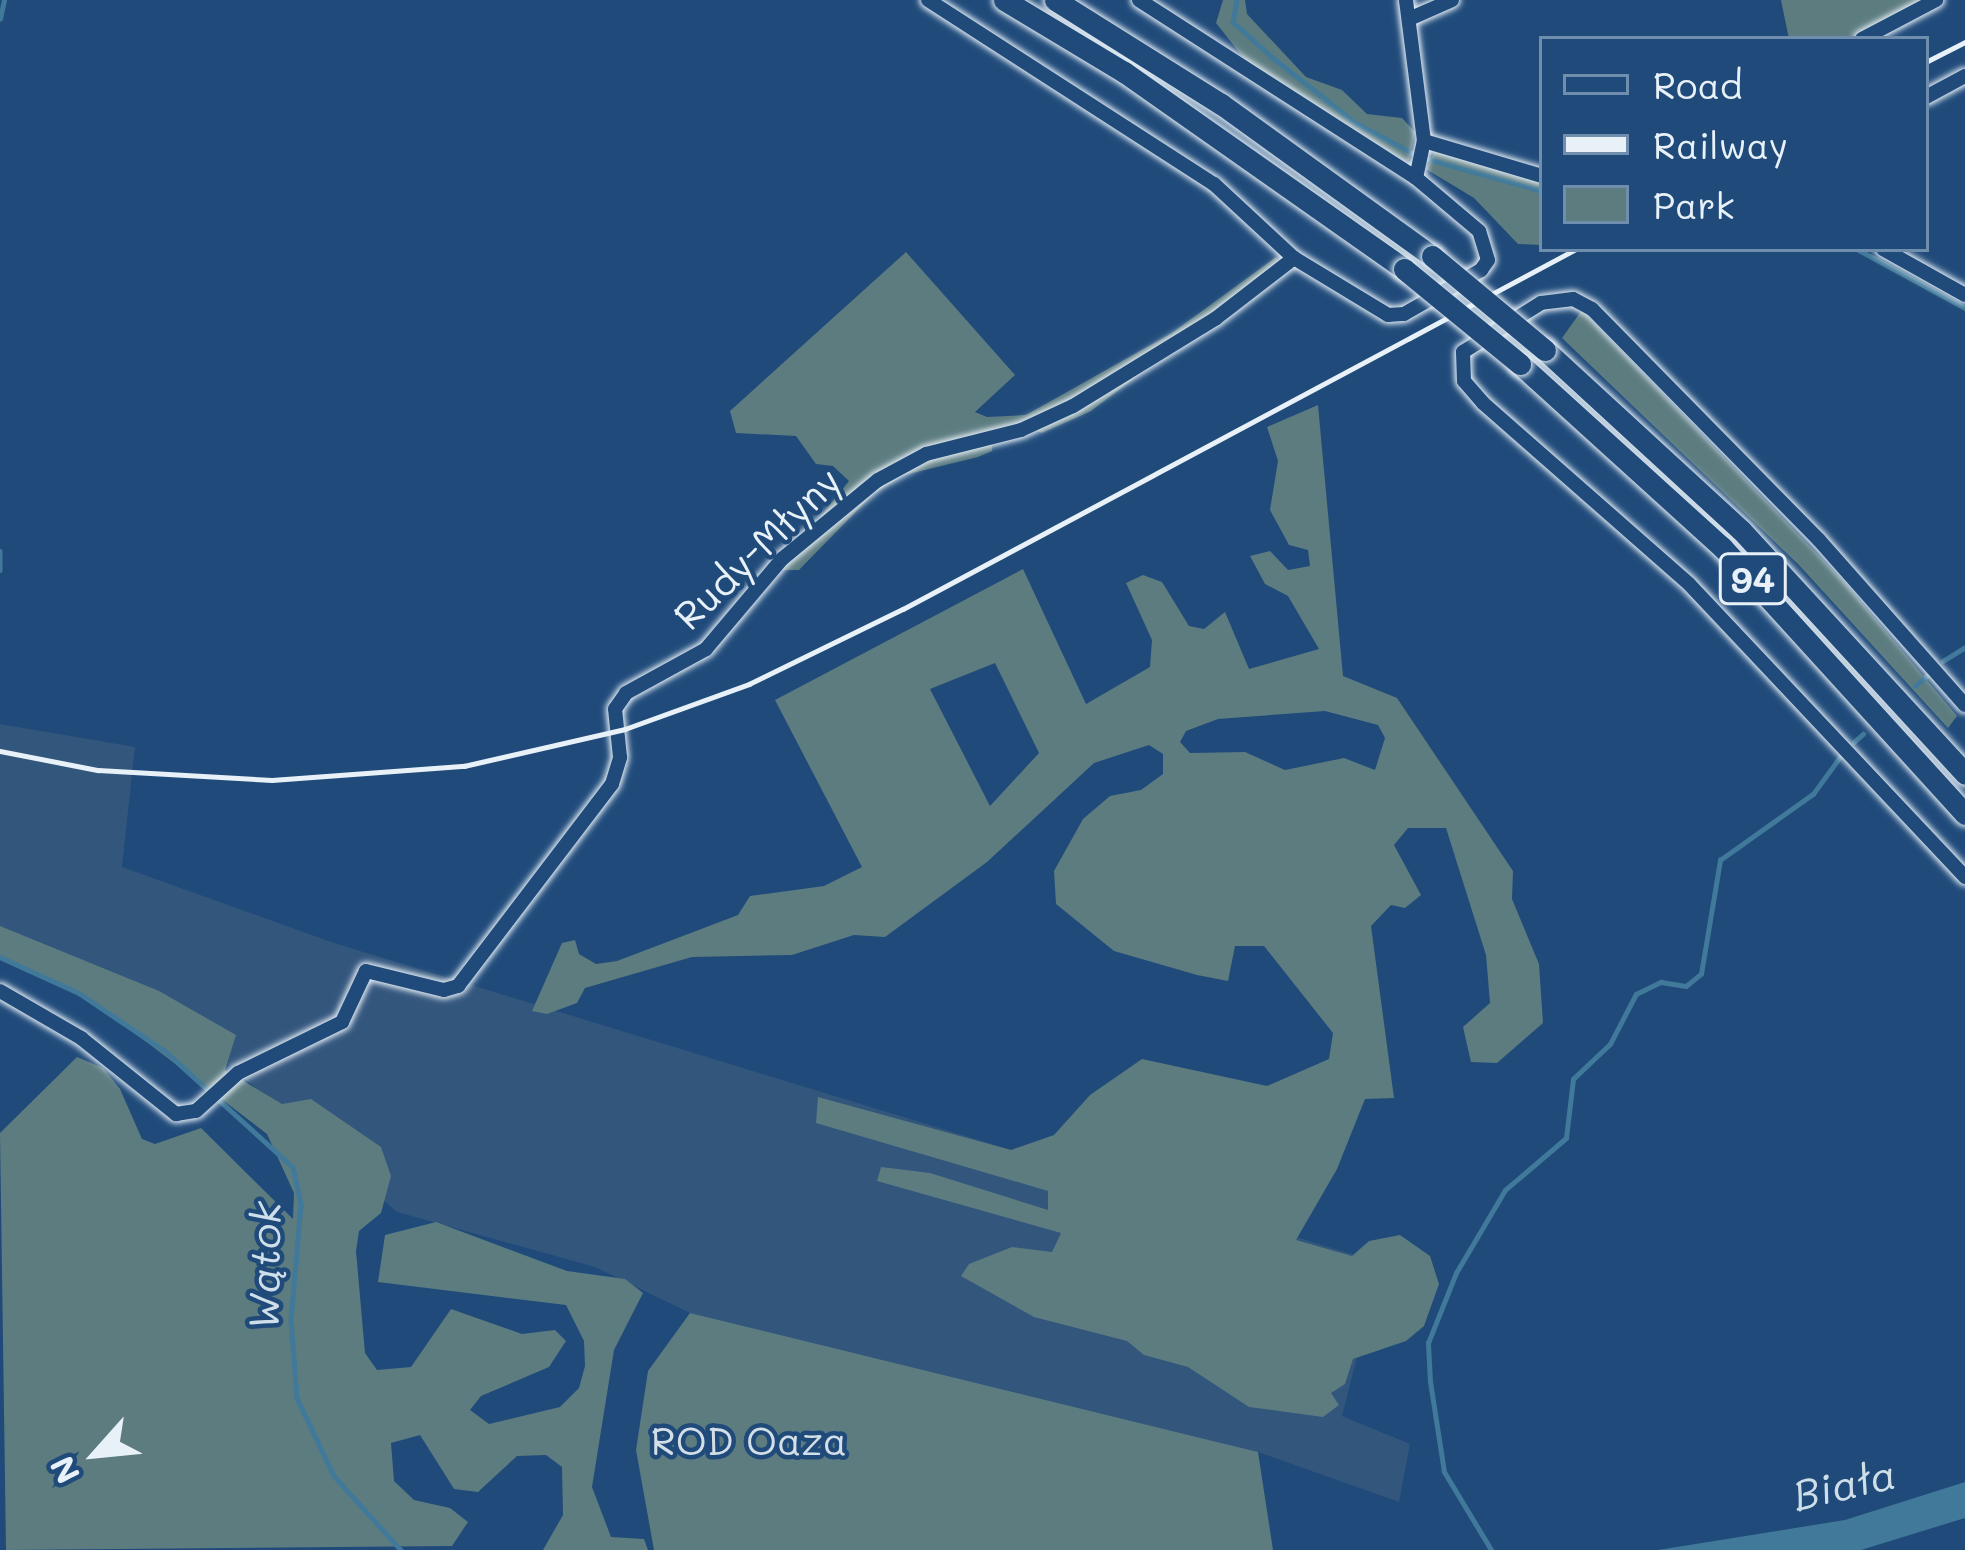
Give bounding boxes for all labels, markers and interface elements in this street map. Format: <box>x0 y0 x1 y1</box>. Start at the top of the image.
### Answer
legend <box>1539 36 1929 252</box>
text: Road <box>1653 61 1743 108</box>
text: Railway <box>1653 121 1788 168</box>
text: Park <box>1653 181 1735 228</box>
street label: Rudy-Młyny <box>664 457 850 639</box>
road number: 94 <box>1717 549 1789 609</box>
water label: Wątok <box>238 1201 290 1331</box>
north arrow <box>36 1394 156 1514</box>
park label: ROD Oaza <box>651 1417 847 1463</box>
water label: Biała <box>1788 1448 1900 1520</box>
text: N <box>39 1450 88 1491</box>

